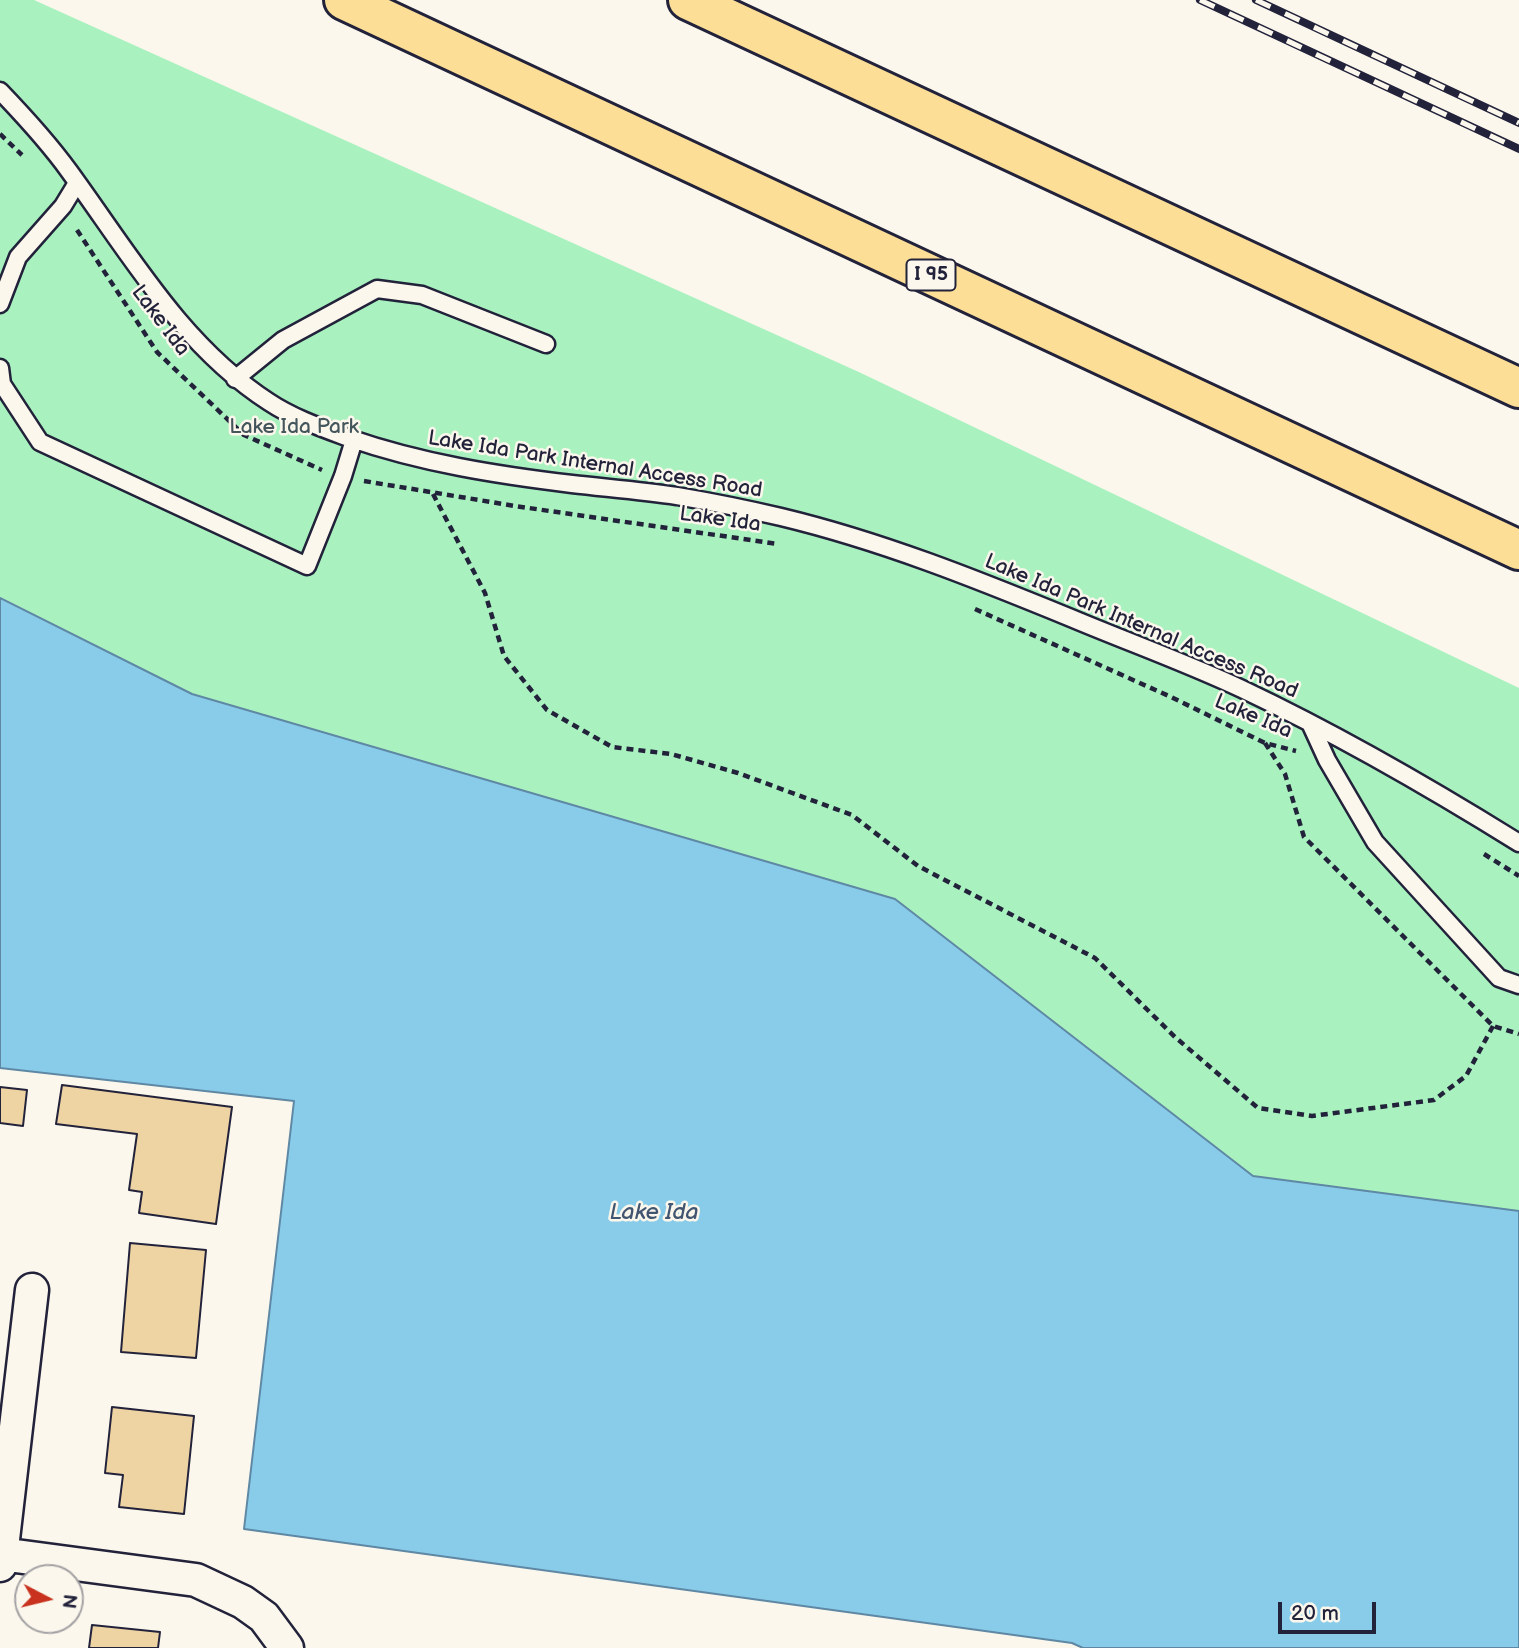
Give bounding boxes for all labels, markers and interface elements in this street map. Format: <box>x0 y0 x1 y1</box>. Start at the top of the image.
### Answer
road number: I 95 <box>906 260 956 290</box>
street label: Lake Ida <box>125 281 195 361</box>
park label: Lake Ida Park <box>229 415 359 441</box>
street label: Lake Ida Park Internal Access Road <box>426 426 764 504</box>
street label: Lake Ida <box>678 502 762 538</box>
street label: Lake Ida Park Internal Access Road <box>981 549 1301 705</box>
street label: Lake Ida <box>1210 689 1296 745</box>
water label: Lake Ida <box>610 1199 698 1227</box>
north arrow <box>14 1564 84 1634</box>
scale bar <box>1281 1588 1379 1632</box>
text: N <box>56 1593 81 1610</box>
text: 20 m <box>1291 1601 1339 1626</box>

